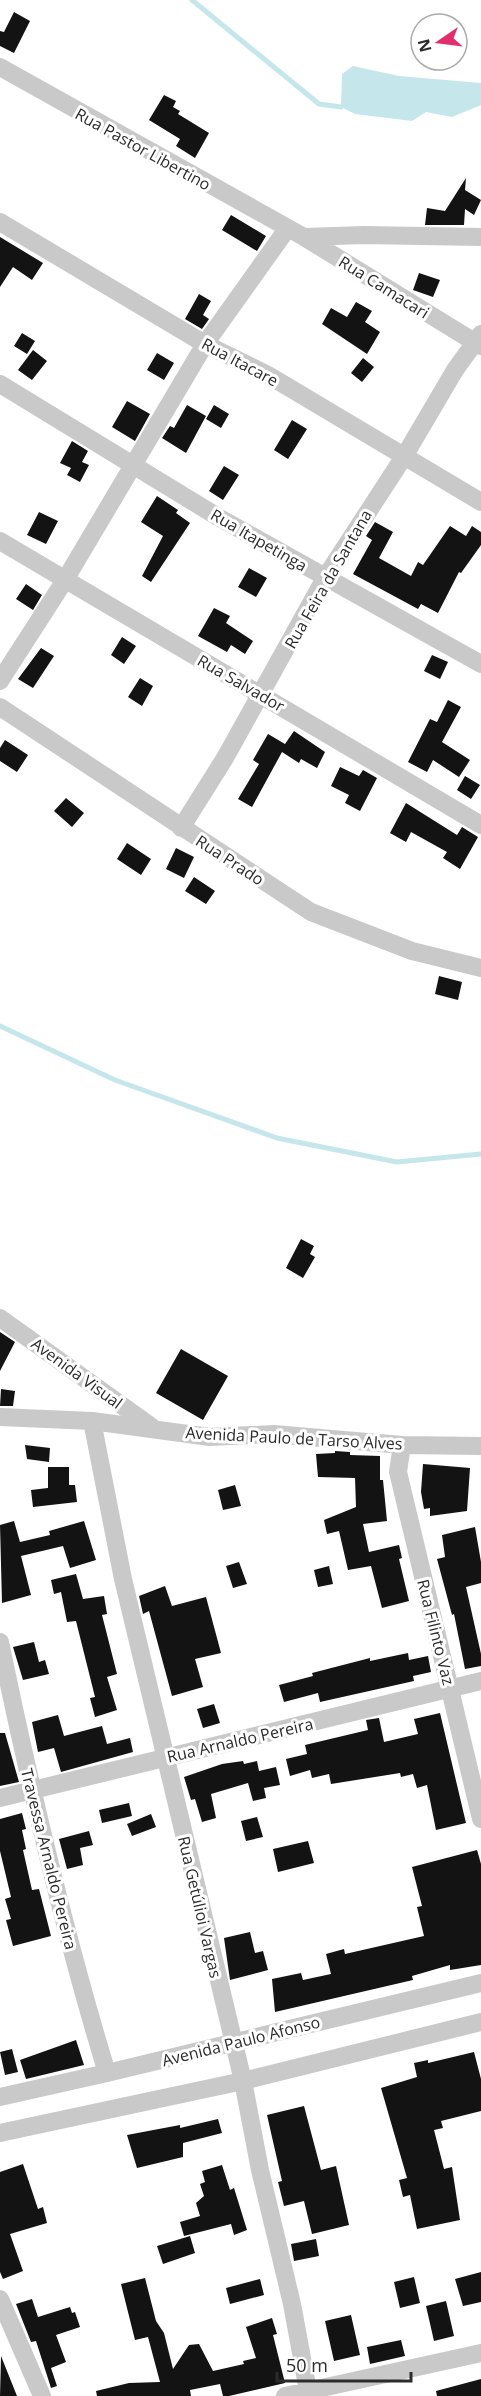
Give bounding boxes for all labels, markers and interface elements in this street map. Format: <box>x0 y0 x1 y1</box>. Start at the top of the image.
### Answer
north arrow <box>409 12 469 72</box>
text: N <box>412 37 437 55</box>
street label: Rua Pastor Libertino <box>71 103 215 195</box>
street label: Rua Camacari <box>335 251 433 323</box>
street label: Rua Itacare <box>198 333 282 391</box>
street label: Rua Itapetinga <box>207 504 311 576</box>
street label: Rua Feira da Santana <box>279 505 377 653</box>
street label: Rua Salvador <box>193 649 289 717</box>
street label: Rua Prado <box>192 830 268 890</box>
street label: Avenida Visual <box>27 1332 127 1414</box>
street label: Avenida Paulo de Tarso Alves <box>185 1421 403 1455</box>
street label: Rua Filinto Vaz <box>412 1577 460 1687</box>
street label: Rua Arnaldo Pereira <box>165 1712 315 1768</box>
street label: Travessa Arnaldo Pereira <box>16 1766 82 1952</box>
street label: Rua Getúlioi Vargas <box>173 1834 227 1980</box>
street label: Avenida Paulo Afonso <box>160 2011 322 2071</box>
scale bar <box>277 2345 410 2383</box>
text: 50 m <box>286 2353 328 2377</box>

